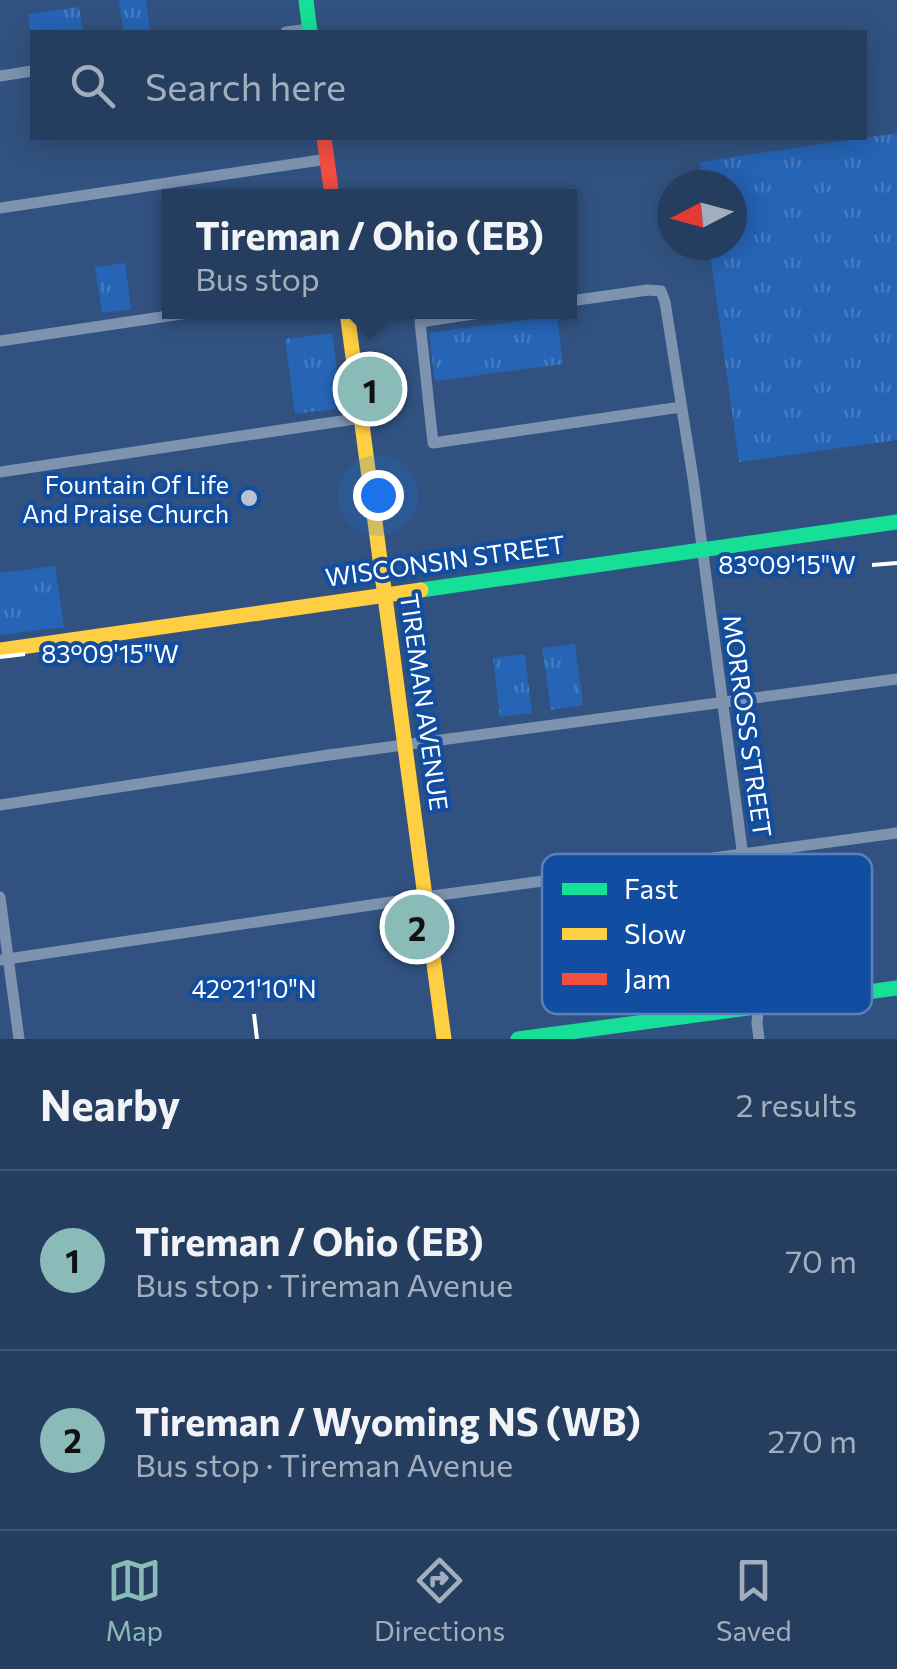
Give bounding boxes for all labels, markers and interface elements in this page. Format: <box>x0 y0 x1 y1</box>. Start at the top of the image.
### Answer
search box <box>30 30 867 140</box>
icon: search <box>65 58 120 113</box>
text: Search here <box>145 62 346 109</box>
north arrow <box>657 170 747 260</box>
popup <box>162 189 577 319</box>
text: Tireman / Ohio (EB) <box>195 211 544 258</box>
text: Bus stop <box>195 258 320 298</box>
pin: 1 <box>338 352 402 426</box>
place label: Fountain Of Life And Praise Church <box>22 469 229 528</box>
your location <box>353 470 404 521</box>
marker: Fountain Of Life And Praise Church <box>238 487 260 509</box>
street label: WISCONSIN STREET <box>323 528 567 592</box>
text: 83°09'15"W <box>718 549 856 579</box>
street label: TIREMAN AVENUE <box>395 592 455 812</box>
street label: MORROSS STREET <box>718 613 778 839</box>
text: 83°09'15"W <box>41 638 179 668</box>
legend <box>542 854 872 1014</box>
text: Fast <box>624 871 678 905</box>
pin: 2 <box>384 890 450 964</box>
text: Slow <box>624 916 686 950</box>
text: Jam <box>624 961 671 995</box>
text: 42°21'10"N <box>191 973 317 1003</box>
text: Nearby <box>40 1078 180 1130</box>
text: 2 results <box>736 1084 857 1124</box>
text: Tireman / Ohio (EB) <box>135 1217 484 1264</box>
text: 1 <box>65 1240 80 1280</box>
text: 70 m <box>785 1240 857 1280</box>
text: Bus stop · Tireman Avenue <box>135 1264 513 1304</box>
text: Tireman / Wyoming NS (WB) <box>135 1397 641 1444</box>
text: 2 <box>63 1420 82 1460</box>
text: 270 m <box>768 1420 857 1460</box>
text: Bus stop · Tireman Avenue <box>135 1444 513 1484</box>
tab: Map <box>105 1553 163 1647</box>
tab: Directions <box>374 1553 505 1647</box>
tab: Saved <box>716 1553 792 1647</box>

